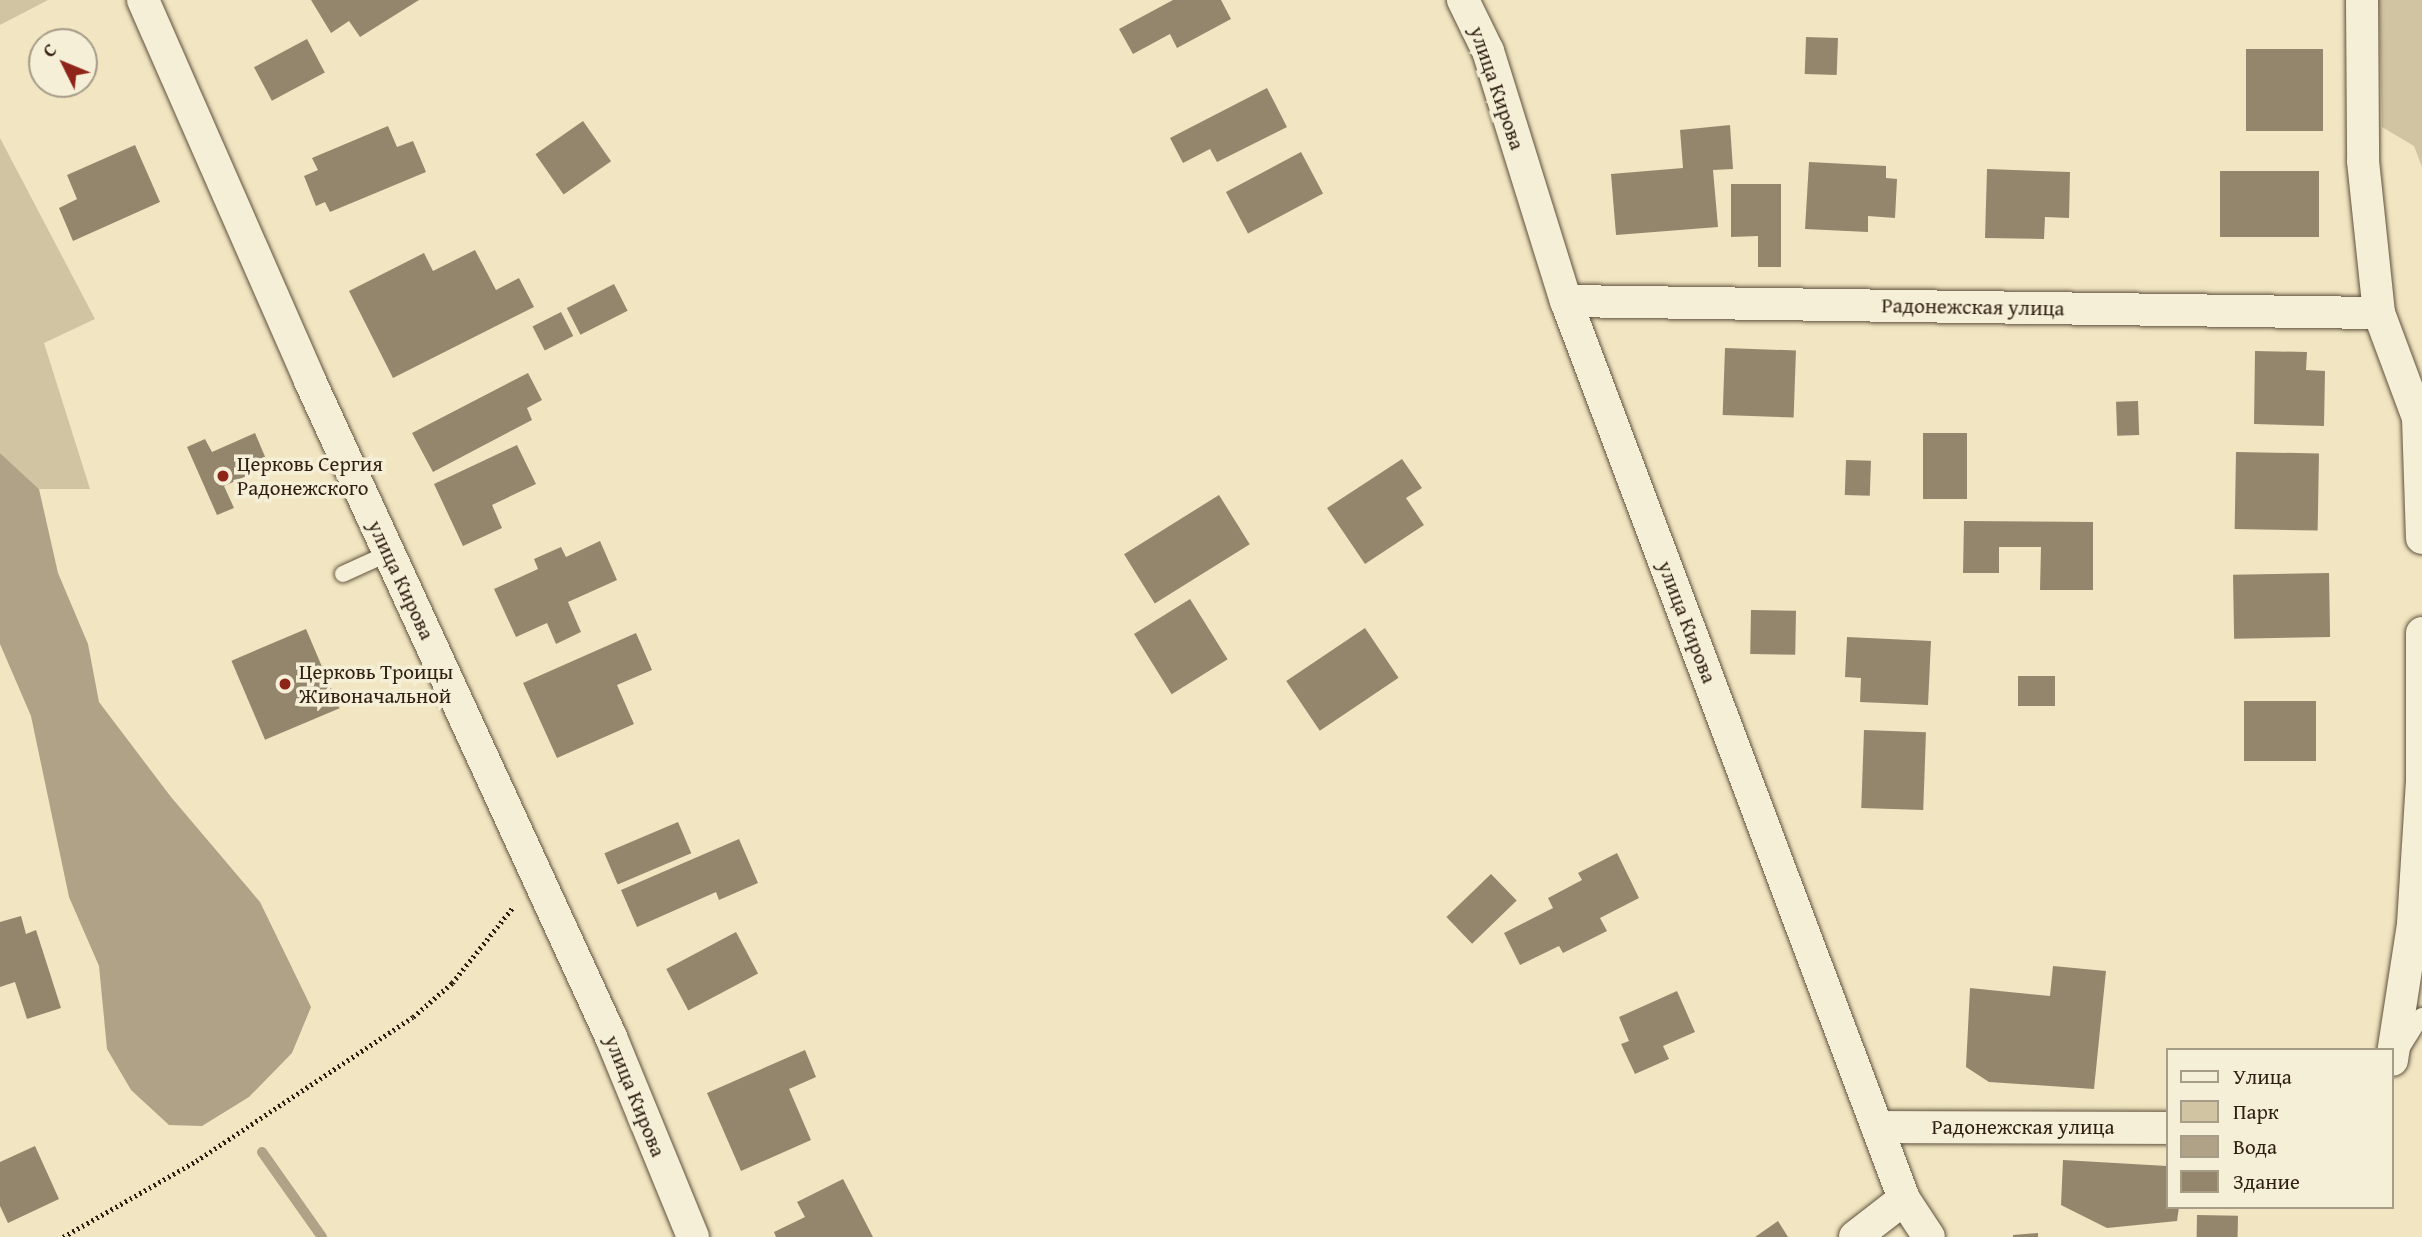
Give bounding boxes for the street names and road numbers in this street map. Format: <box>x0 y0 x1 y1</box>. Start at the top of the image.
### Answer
street label: улица Кирова <box>1464 23 1530 153</box>
street label: Радонежская улица <box>1881 293 2065 321</box>
street label: улица Кирова <box>362 516 440 644</box>
street label: улица Кирова <box>1652 557 1722 687</box>
street label: улица Кирова <box>599 1031 671 1161</box>
street label: Радонежская улица <box>1931 1114 2115 1140</box>

